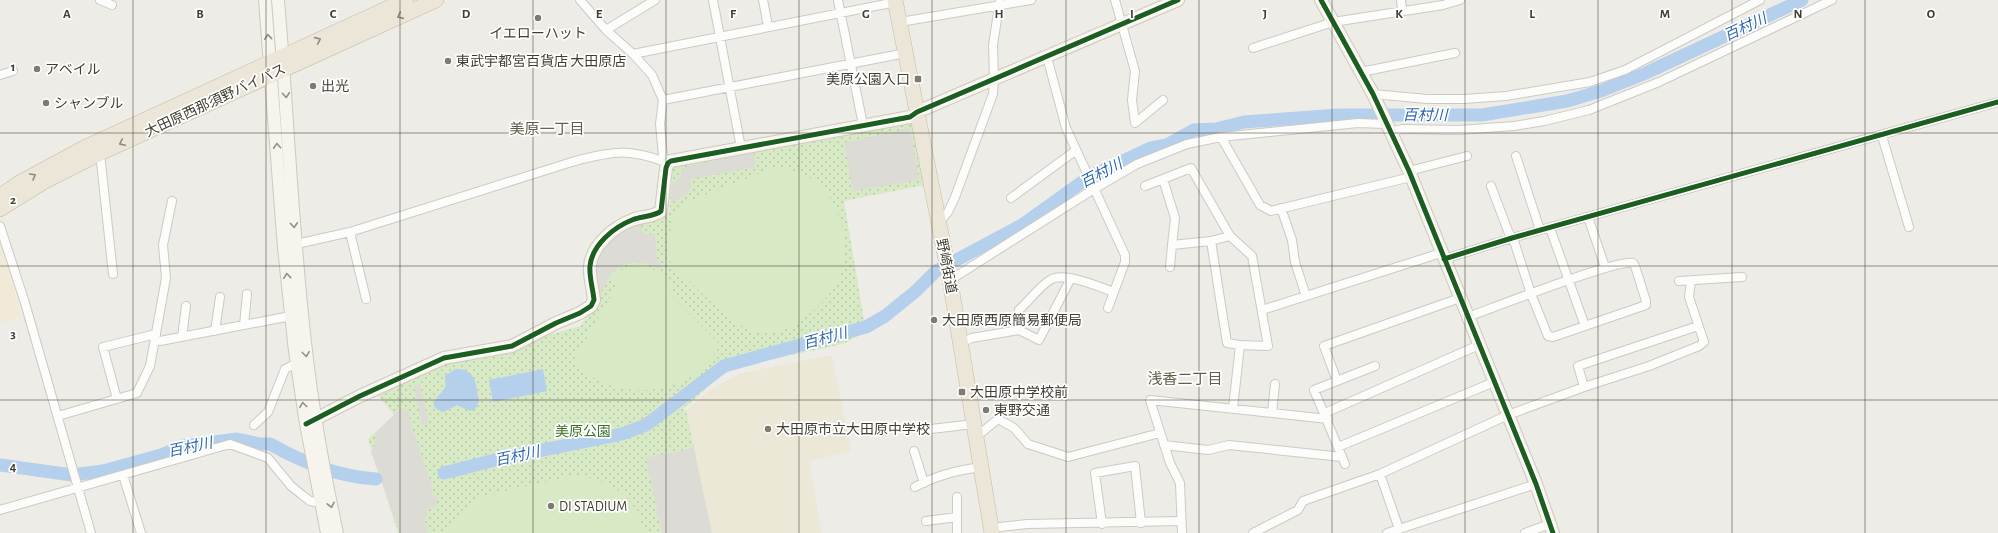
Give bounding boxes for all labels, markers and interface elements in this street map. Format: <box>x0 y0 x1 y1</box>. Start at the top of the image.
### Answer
text: A <box>63 8 71 21</box>
text: B <box>196 8 204 21</box>
text: C <box>330 8 337 21</box>
text: D <box>462 8 471 21</box>
text: E <box>596 8 603 21</box>
text: F <box>730 8 737 21</box>
text: G <box>862 8 870 21</box>
text: H <box>994 8 1004 21</box>
text: I <box>1130 8 1134 21</box>
text: J <box>1263 8 1267 21</box>
text: K <box>1395 8 1403 21</box>
text: L <box>1529 8 1535 21</box>
text: M <box>1660 8 1670 21</box>
text: N <box>1793 8 1803 21</box>
text: O <box>1927 8 1936 21</box>
water label: 百村川 <box>1721 9 1771 44</box>
one-way arrow <box>397 11 404 19</box>
marker: イエローハット <box>533 13 543 23</box>
place label: イエローハット <box>489 27 587 41</box>
one-way arrow <box>264 34 273 40</box>
one-way arrow <box>313 37 321 45</box>
place label: 東武宇都宮百貨店 大田原店 <box>456 53 626 69</box>
marker: 東武宇都宮百貨店 大田原店 <box>443 56 453 66</box>
text: 1 <box>11 61 15 74</box>
street label: 大田原西那須野バイパス <box>142 61 288 140</box>
place label: アベイル <box>45 63 101 77</box>
marker: アベイル <box>32 64 42 74</box>
place label: 美原公園入口 <box>826 72 910 87</box>
marker: 美原公園入口 <box>913 74 923 84</box>
place label: 出光 <box>321 79 349 94</box>
marker: 出光 <box>308 81 318 91</box>
one-way arrow <box>281 92 290 98</box>
place label: シャンブル <box>54 95 124 111</box>
marker: シャンブル <box>41 98 51 108</box>
water label: 百村川 <box>1402 107 1449 123</box>
district label: 美原一丁目 <box>509 121 585 137</box>
one-way arrow <box>119 138 127 146</box>
one-way arrow <box>272 143 281 149</box>
water label: 百村川 <box>1077 154 1126 191</box>
one-way arrow <box>29 173 36 180</box>
text: 2 <box>10 194 16 207</box>
one-way arrow <box>289 222 298 228</box>
street label: 野崎街道 <box>934 237 959 295</box>
one-way arrow <box>283 272 292 279</box>
place label: 大田原西原簡易郵便局 <box>942 313 1082 328</box>
marker: 大田原西原簡易郵便局 <box>929 315 939 325</box>
water label: 百村川 <box>801 324 851 352</box>
text: 3 <box>10 328 16 341</box>
one-way arrow <box>301 351 310 357</box>
district label: 浅香二丁目 <box>1147 370 1223 387</box>
place label: 大田原中学校前 <box>970 384 1068 400</box>
marker: 大田原中学校前 <box>957 387 967 397</box>
one-way arrow <box>299 401 308 408</box>
place label: 東野交通 <box>994 403 1050 418</box>
marker: 東野交通 <box>981 405 991 415</box>
place label: 大田原市立大田原中学校 <box>776 422 930 437</box>
park label: 美原公園 <box>555 424 611 439</box>
marker: 大田原市立大田原中学校 <box>763 424 773 434</box>
water label: 百村川 <box>166 434 216 460</box>
water label: 百村川 <box>493 443 543 469</box>
text: 4 <box>10 461 17 474</box>
place label: DI STADIUM <box>559 500 627 514</box>
marker: DI STADIUM <box>546 501 556 511</box>
one-way arrow <box>326 502 334 508</box>

